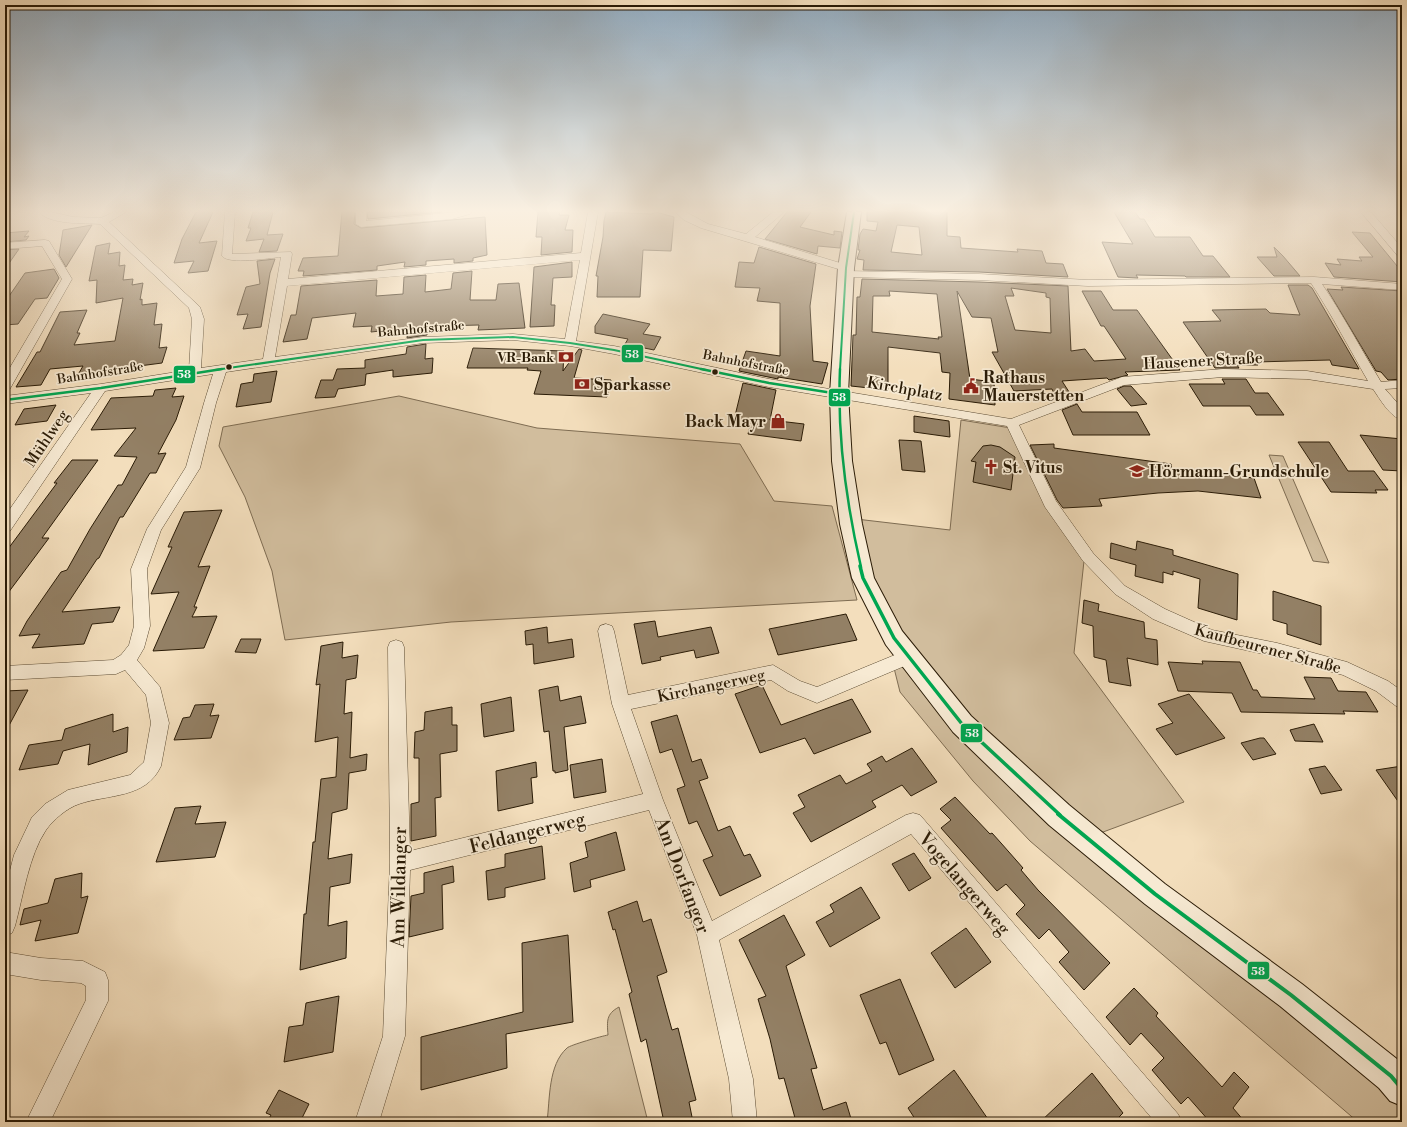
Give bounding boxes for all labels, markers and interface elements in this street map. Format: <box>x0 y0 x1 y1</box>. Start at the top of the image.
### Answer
street label: Bahnhofstraße <box>376 317 466 341</box>
line badge: 58 <box>621 344 644 363</box>
street label: Bahnhofstraße <box>700 347 791 379</box>
bank icon: VR-Bank <box>557 348 575 366</box>
text: 58 <box>625 348 639 362</box>
street label: Hausener Straße <box>1143 348 1263 374</box>
place label: VR-Bank <box>497 350 555 366</box>
street label: Bahnhofstraße <box>55 358 145 388</box>
unlabelled marker <box>224 362 234 372</box>
line badge: 58 <box>173 365 196 384</box>
unlabelled marker <box>710 367 720 377</box>
text: 58 <box>177 368 191 382</box>
place label: Rathaus Mauerstetten <box>983 368 1084 406</box>
street label: Kirchplatz <box>865 372 944 405</box>
bank icon: Sparkasse <box>573 375 591 393</box>
place label: Sparkasse <box>594 375 671 395</box>
public building icon: Rathaus Mauerstetten <box>962 377 980 395</box>
line badge: 58 <box>828 388 851 407</box>
text: 58 <box>832 391 846 405</box>
street label: Mühlweg <box>20 406 74 471</box>
place label: Back Mayr <box>685 412 766 432</box>
shop icon: Back Mayr <box>769 412 787 430</box>
church icon: St. Vitus <box>982 458 1000 476</box>
place label: St. Vitus <box>1003 458 1063 478</box>
school or university icon: Hörmann-Grundschule <box>1128 462 1146 480</box>
place label: Hörmann-Grundschule <box>1149 462 1329 482</box>
street label: Kaufbeurener Straße <box>1192 620 1343 678</box>
street label: Kirchangerweg <box>655 665 768 707</box>
line badge: 58 <box>960 723 983 743</box>
text: 58 <box>965 727 979 741</box>
street label: Feldangerweg <box>467 807 588 859</box>
street label: Am Dorfanger <box>648 813 715 937</box>
street label: Am Wildanger <box>386 826 412 949</box>
street label: Vogelangerweg <box>912 826 1016 940</box>
line badge: 58 <box>1247 961 1270 980</box>
text: 58 <box>1251 965 1265 979</box>

